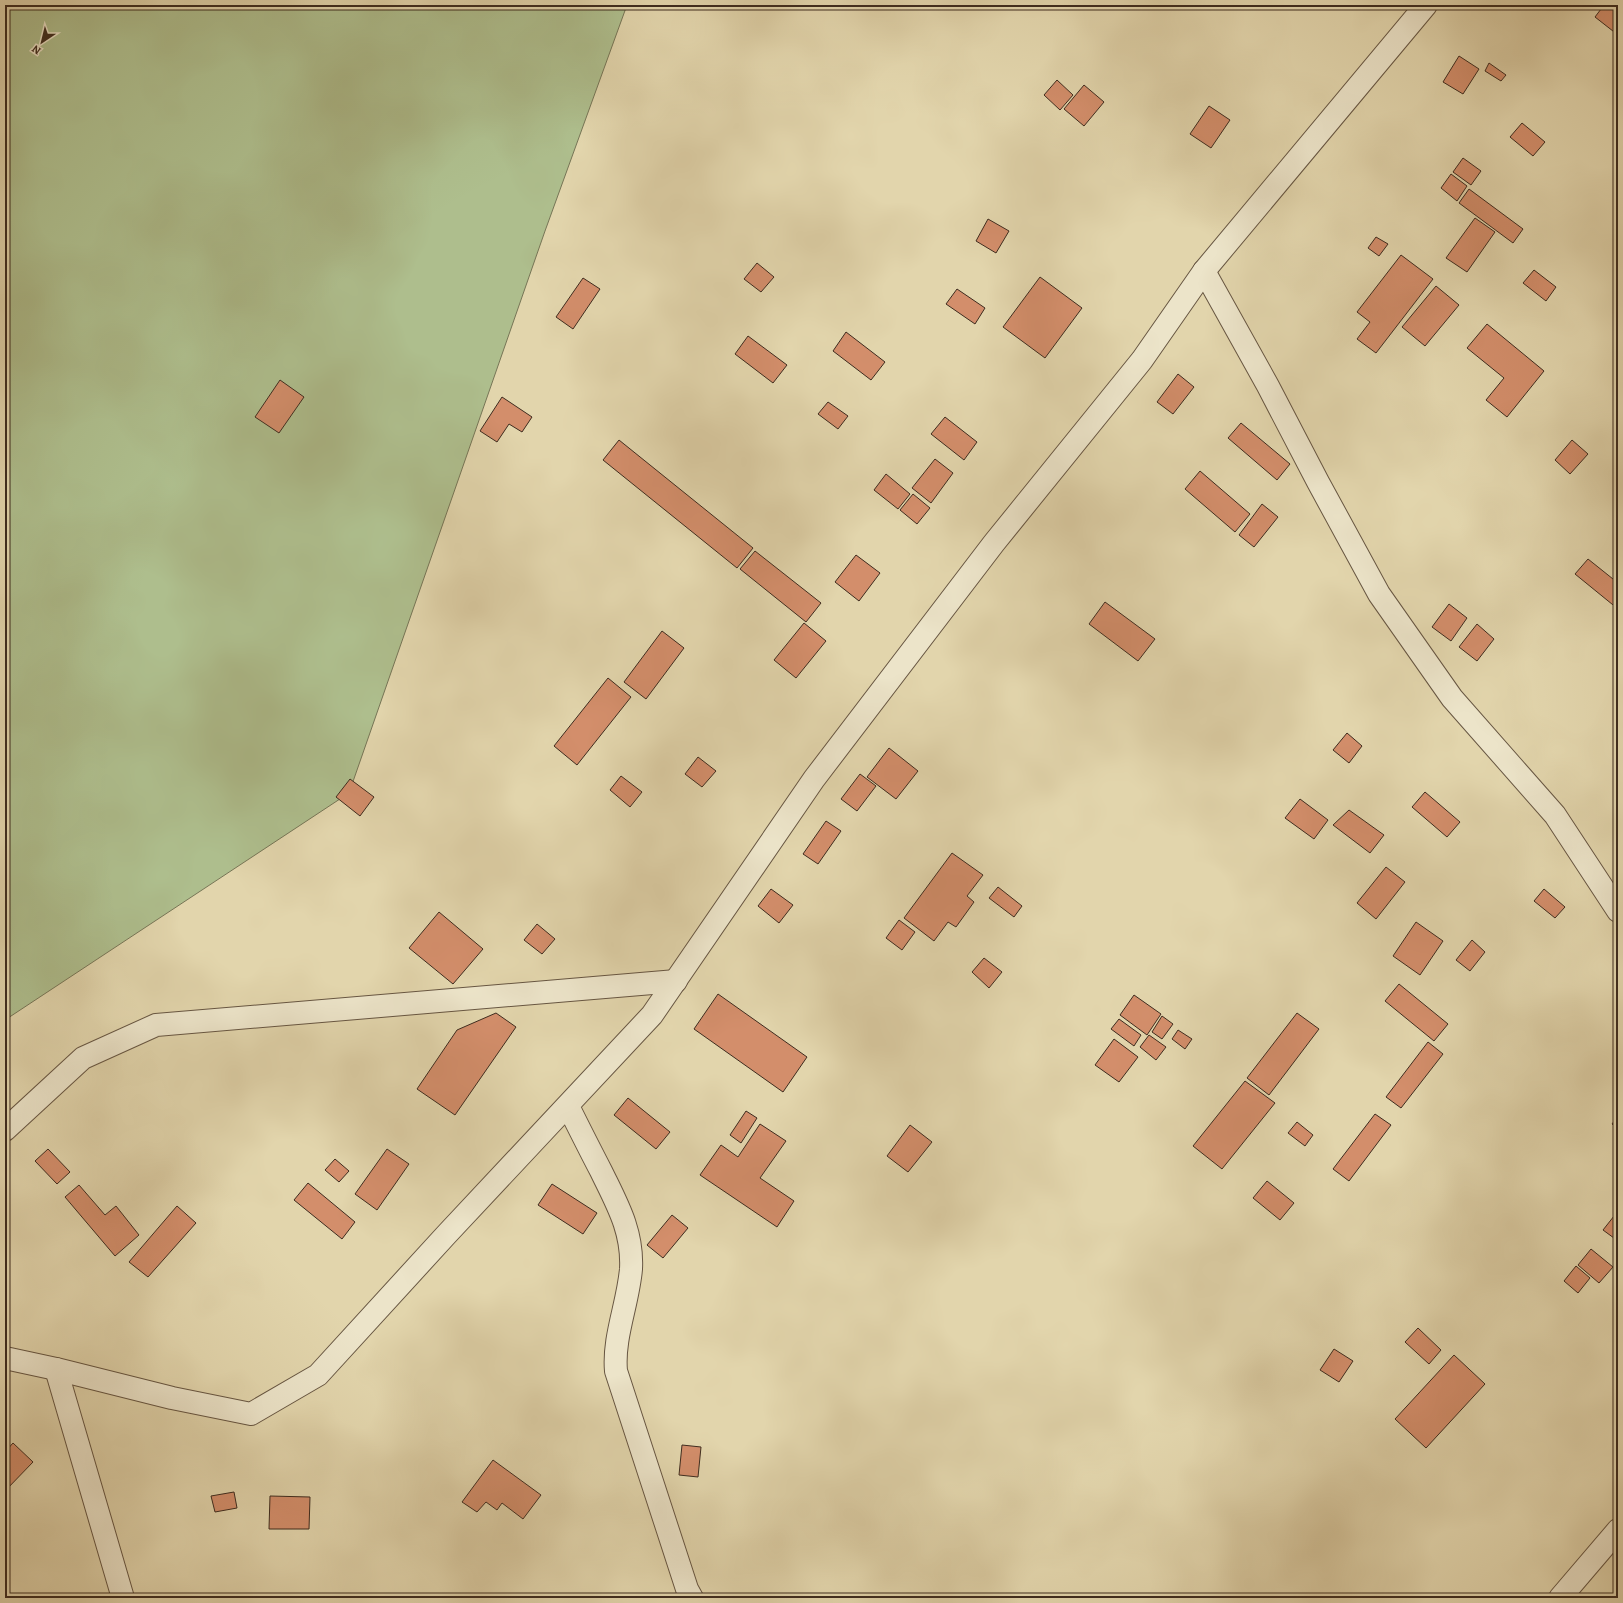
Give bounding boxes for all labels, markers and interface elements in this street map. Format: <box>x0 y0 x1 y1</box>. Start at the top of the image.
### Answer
north arrow <box>22 22 62 62</box>
text: N <box>29 41 44 58</box>

